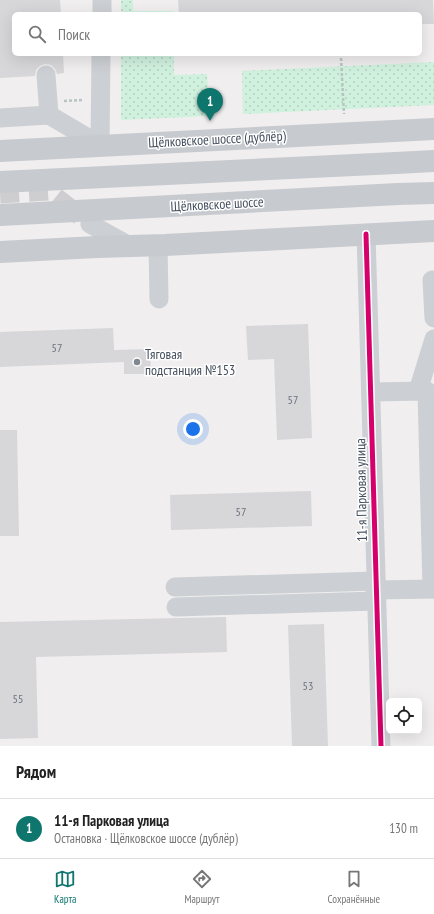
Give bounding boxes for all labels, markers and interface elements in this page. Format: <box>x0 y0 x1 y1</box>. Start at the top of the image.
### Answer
search box <box>12 12 422 56</box>
icon: search <box>26 23 48 45</box>
text: Поиск <box>58 25 90 44</box>
pin: 1 <box>197 88 223 121</box>
street label: Щёлковское шоссе (дублёр) <box>148 126 287 152</box>
street label: Щёлковское шоссе <box>170 193 264 215</box>
house number: 57 <box>52 340 62 355</box>
place label: Тяговая подстанция №153 <box>145 345 235 379</box>
marker: Тяговая подстанция №153 <box>132 357 142 367</box>
house number: 57 <box>288 392 298 407</box>
your location <box>183 419 203 439</box>
street label: 11-я Парковая улица <box>351 438 371 542</box>
house number: 57 <box>236 504 246 519</box>
house number: 53 <box>303 678 313 693</box>
house number: 55 <box>13 691 23 706</box>
map controls <box>386 698 422 734</box>
button: locate <box>386 698 422 734</box>
text: Рядом <box>16 761 56 783</box>
text: 11-я Парковая улица <box>54 811 169 830</box>
text: 1 <box>26 820 32 837</box>
text: 130 m <box>389 820 418 837</box>
text: Остановка · Щёлковское шоссе (дублёр) <box>54 830 238 847</box>
tab: Карта <box>54 868 76 906</box>
tab: Маршрут <box>184 868 220 906</box>
tab: Сохранённые <box>328 868 380 906</box>

